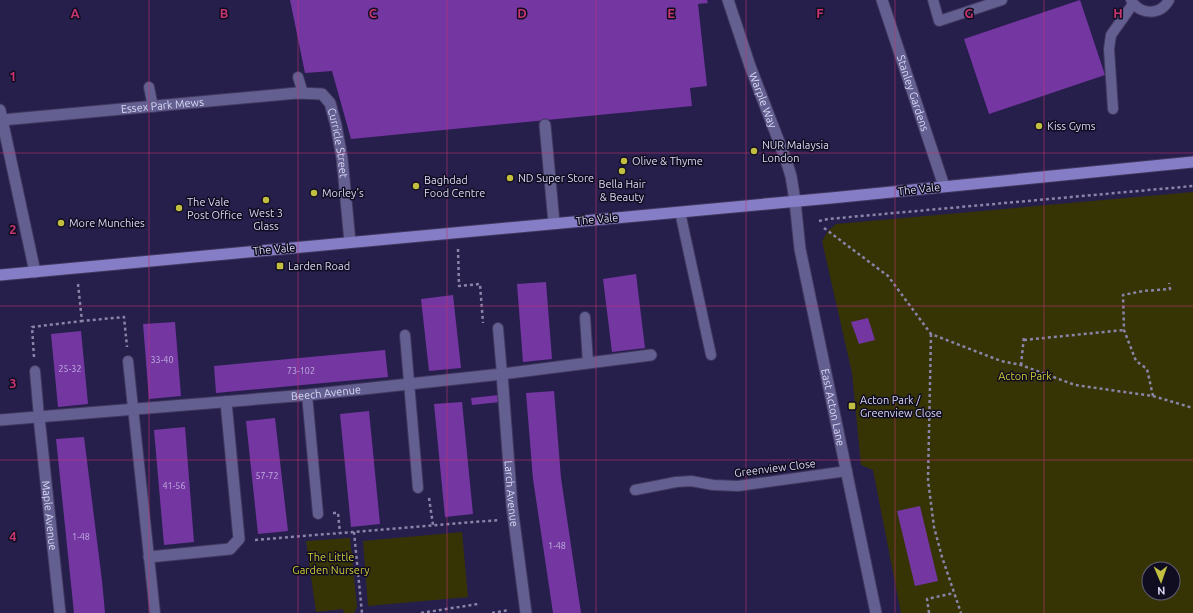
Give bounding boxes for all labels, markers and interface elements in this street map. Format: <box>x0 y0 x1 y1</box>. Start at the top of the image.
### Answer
text: A <box>70 6 80 20</box>
text: B <box>220 6 229 20</box>
text: C <box>369 6 378 20</box>
text: D <box>517 6 527 20</box>
text: E <box>667 6 675 20</box>
text: F <box>816 6 824 20</box>
text: G <box>965 6 974 20</box>
text: H <box>1113 6 1123 20</box>
street label: Stanley Gardens <box>895 53 931 133</box>
text: 1 <box>9 69 17 83</box>
street label: Warple Way <box>747 70 779 130</box>
street label: Essex Park Mews <box>120 96 205 115</box>
street label: Curricle Street <box>326 106 350 179</box>
place label: Kiss Gyms <box>1047 120 1096 132</box>
marker: Kiss Gyms <box>1034 121 1044 131</box>
place label: NUR Malaysia London <box>762 139 829 164</box>
marker: NUR Malaysia London <box>749 146 759 156</box>
place label: Olive & Thyme <box>632 155 703 167</box>
marker: Olive & Thyme <box>619 156 629 166</box>
marker: Bella Hair & Beauty <box>617 166 627 176</box>
place label: ND Super Store <box>518 172 594 184</box>
marker: ND Super Store <box>505 173 515 183</box>
place label: Baghdad Food Centre <box>424 174 485 199</box>
place label: Bella Hair & Beauty <box>598 178 646 203</box>
marker: Baghdad Food Centre <box>411 181 421 191</box>
street label: The Vale <box>897 181 941 197</box>
place label: Morley's <box>322 187 364 199</box>
marker: Morley's <box>309 188 319 198</box>
marker: West 3 Glass <box>261 195 271 205</box>
place label: The Vale Post Office <box>187 196 242 221</box>
marker: The Vale Post Office <box>174 203 184 213</box>
place label: West 3 Glass <box>249 207 283 232</box>
street label: The Vale <box>575 211 619 227</box>
place label: More Munchies <box>69 217 145 229</box>
marker: More Munchies <box>56 218 66 228</box>
text: 2 <box>9 222 17 236</box>
street label: The Vale <box>252 241 296 257</box>
place label: Larden Road <box>288 260 350 272</box>
marker: Larden Road <box>275 261 285 271</box>
house number: 33-40 <box>151 355 173 365</box>
house number: 25-32 <box>59 364 81 374</box>
house number: 73-102 <box>287 366 315 376</box>
street label: East Acton Lane <box>819 367 847 447</box>
park label: Acton Park <box>998 370 1052 382</box>
text: 3 <box>9 376 17 390</box>
street label: Beech Avenue <box>290 383 361 402</box>
place label: Acton Park / Greenview Close <box>860 394 942 419</box>
marker: Acton Park / Greenview Close <box>847 401 857 411</box>
street label: Greenview Close <box>734 457 816 479</box>
street label: Larch Avenue <box>503 460 521 527</box>
house number: 57-72 <box>256 471 278 481</box>
street label: Maple Avenue <box>40 480 59 551</box>
house number: 41-56 <box>163 481 185 491</box>
text: 4 <box>9 529 17 543</box>
house number: 1-48 <box>72 532 90 542</box>
house number: 1-48 <box>548 541 566 551</box>
park label: The Little Garden Nursery <box>292 551 370 576</box>
north arrow <box>1141 561 1181 601</box>
text: N <box>1157 585 1166 597</box>

